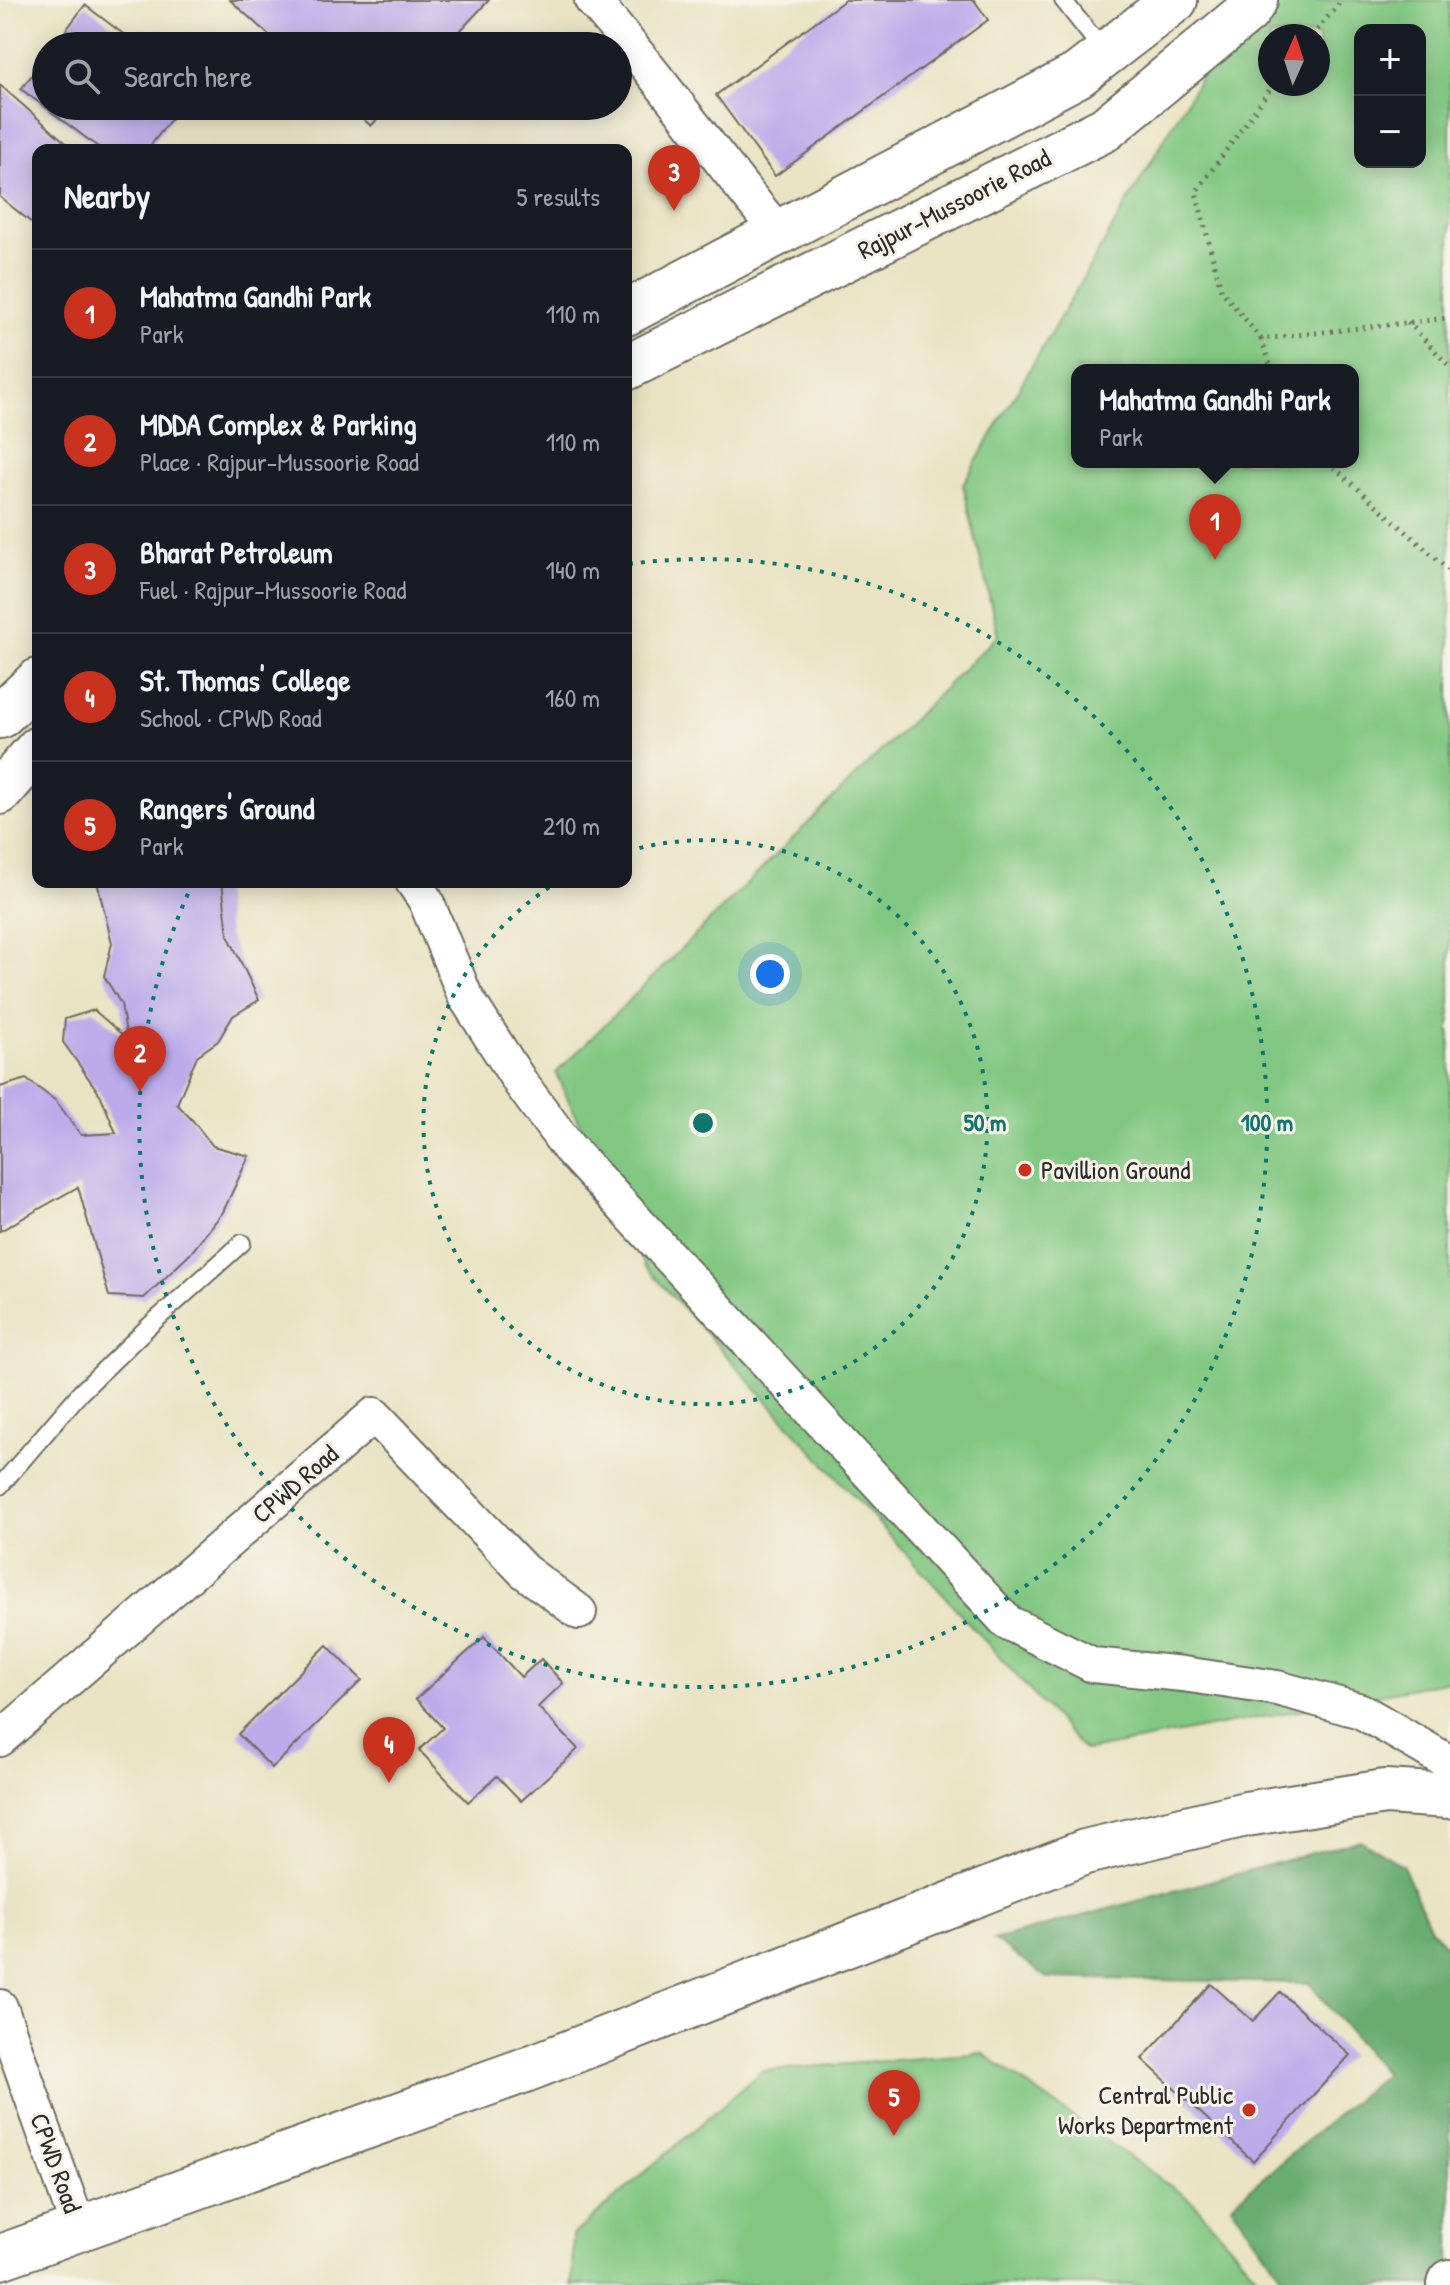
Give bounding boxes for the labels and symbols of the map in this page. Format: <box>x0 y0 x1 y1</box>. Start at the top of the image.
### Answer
north arrow <box>1258 24 1330 96</box>
street label: Rajpur-Mussoorie Road <box>851 140 1056 267</box>
pin: 3 <box>648 145 700 211</box>
pin: 1 <box>1189 494 1241 560</box>
your location <box>750 954 790 994</box>
pin: 2 <box>114 1026 166 1092</box>
text: 50 m <box>964 1106 1006 1138</box>
text: 100 m <box>1241 1106 1293 1138</box>
centre of rings <box>689 1109 717 1137</box>
place label: Pavillion Ground <box>1041 1152 1190 1187</box>
marker: Pavillion Ground <box>1016 1161 1034 1179</box>
street label: CPWD Road <box>244 1436 345 1531</box>
pin: 4 <box>363 1717 415 1783</box>
pin: 5 <box>868 2070 920 2136</box>
place label: Central Public Works Department <box>1058 2077 1234 2142</box>
marker: Central Public Works Department <box>1240 2101 1258 2119</box>
street label: CPWD Road <box>22 2108 91 2218</box>

